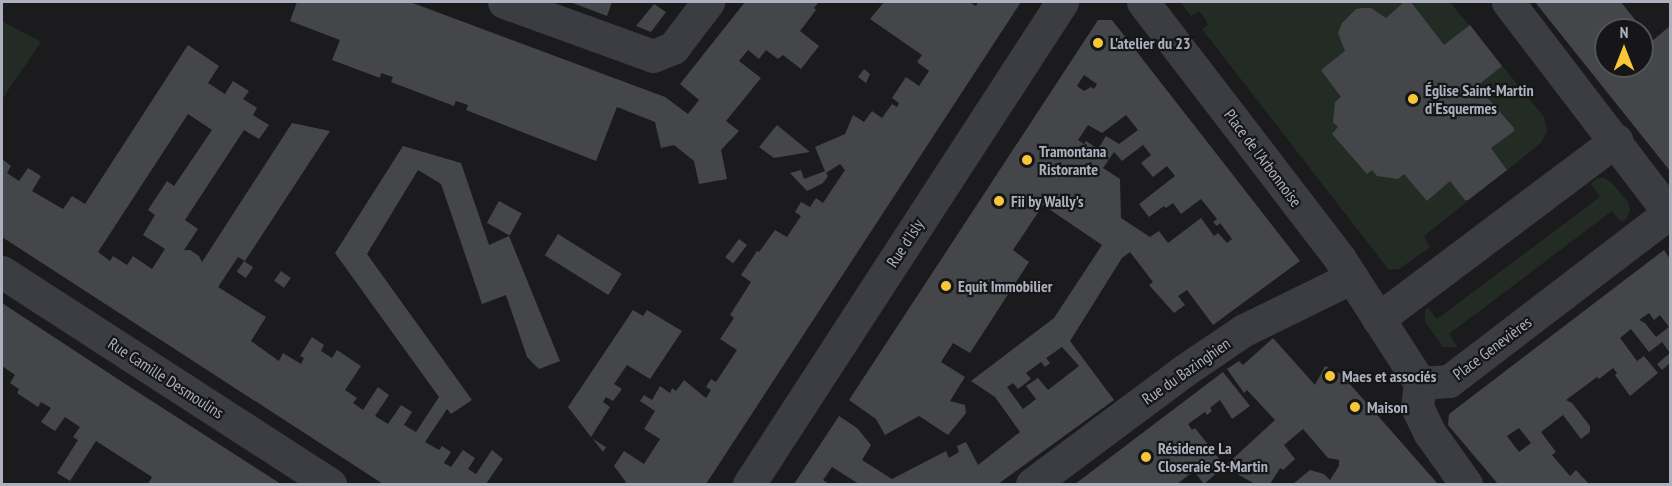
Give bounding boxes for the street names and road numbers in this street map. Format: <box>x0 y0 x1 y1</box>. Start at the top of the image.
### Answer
street label: Place de l'Arbonnoise <box>1220 106 1306 210</box>
street label: Rue d'Isly <box>882 215 928 271</box>
street label: Place Genevières <box>1449 312 1535 384</box>
street label: Rue Camille Desmoulins <box>105 334 227 422</box>
street label: Rue du Bazinghien <box>1138 334 1234 408</box>

